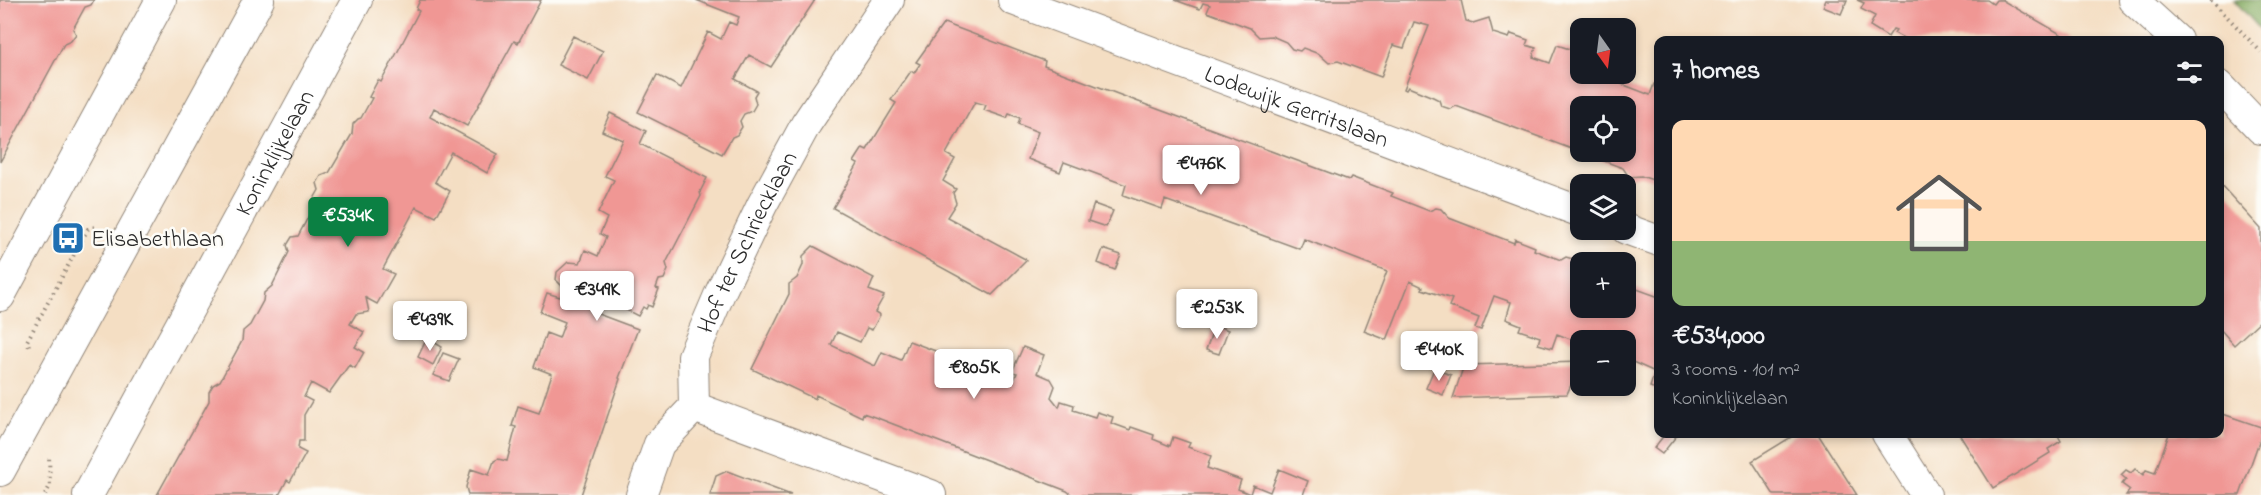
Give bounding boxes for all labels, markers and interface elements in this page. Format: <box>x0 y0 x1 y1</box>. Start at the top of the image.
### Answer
north arrow <box>1570 18 1636 84</box>
map controls <box>1570 18 1636 396</box>
text: 7 homes <box>1672 53 1760 91</box>
icon: filters <box>2173 56 2206 89</box>
street label: Lodewijk Gerritslaan <box>1199 58 1393 159</box>
street label: Koninklijkelaan <box>228 84 325 223</box>
button: locate <box>1570 96 1636 162</box>
pin: €476K <box>1159 145 1243 196</box>
street label: Hof ter Schriecklaan <box>690 146 808 340</box>
text: €476K <box>1177 150 1225 179</box>
icon: home <box>1885 159 1993 267</box>
button: layers <box>1570 174 1636 240</box>
pin: €534K <box>306 197 390 248</box>
text: €534K <box>322 202 374 231</box>
bus stop icon: Elisabethlaan <box>50 220 86 256</box>
place label: Elisabethlaan <box>91 223 224 258</box>
button: + <box>1570 252 1636 318</box>
pin: €349K <box>555 271 639 322</box>
text: €349K <box>574 276 620 305</box>
pin: €253K <box>1175 289 1259 340</box>
text: €253K <box>1190 294 1244 323</box>
pin: €439K <box>388 301 472 352</box>
text: €439K <box>407 306 453 335</box>
text: €534,000 <box>1672 318 1765 356</box>
button: − <box>1570 330 1636 396</box>
pin: €440K <box>1397 331 1481 382</box>
text: €440K <box>1415 336 1463 365</box>
pin: €805K <box>932 349 1016 400</box>
text: €805K <box>948 354 1000 383</box>
text: 3 rooms · 101 m² <box>1672 356 1800 385</box>
text: Koninklijkelaan <box>1672 385 1788 414</box>

